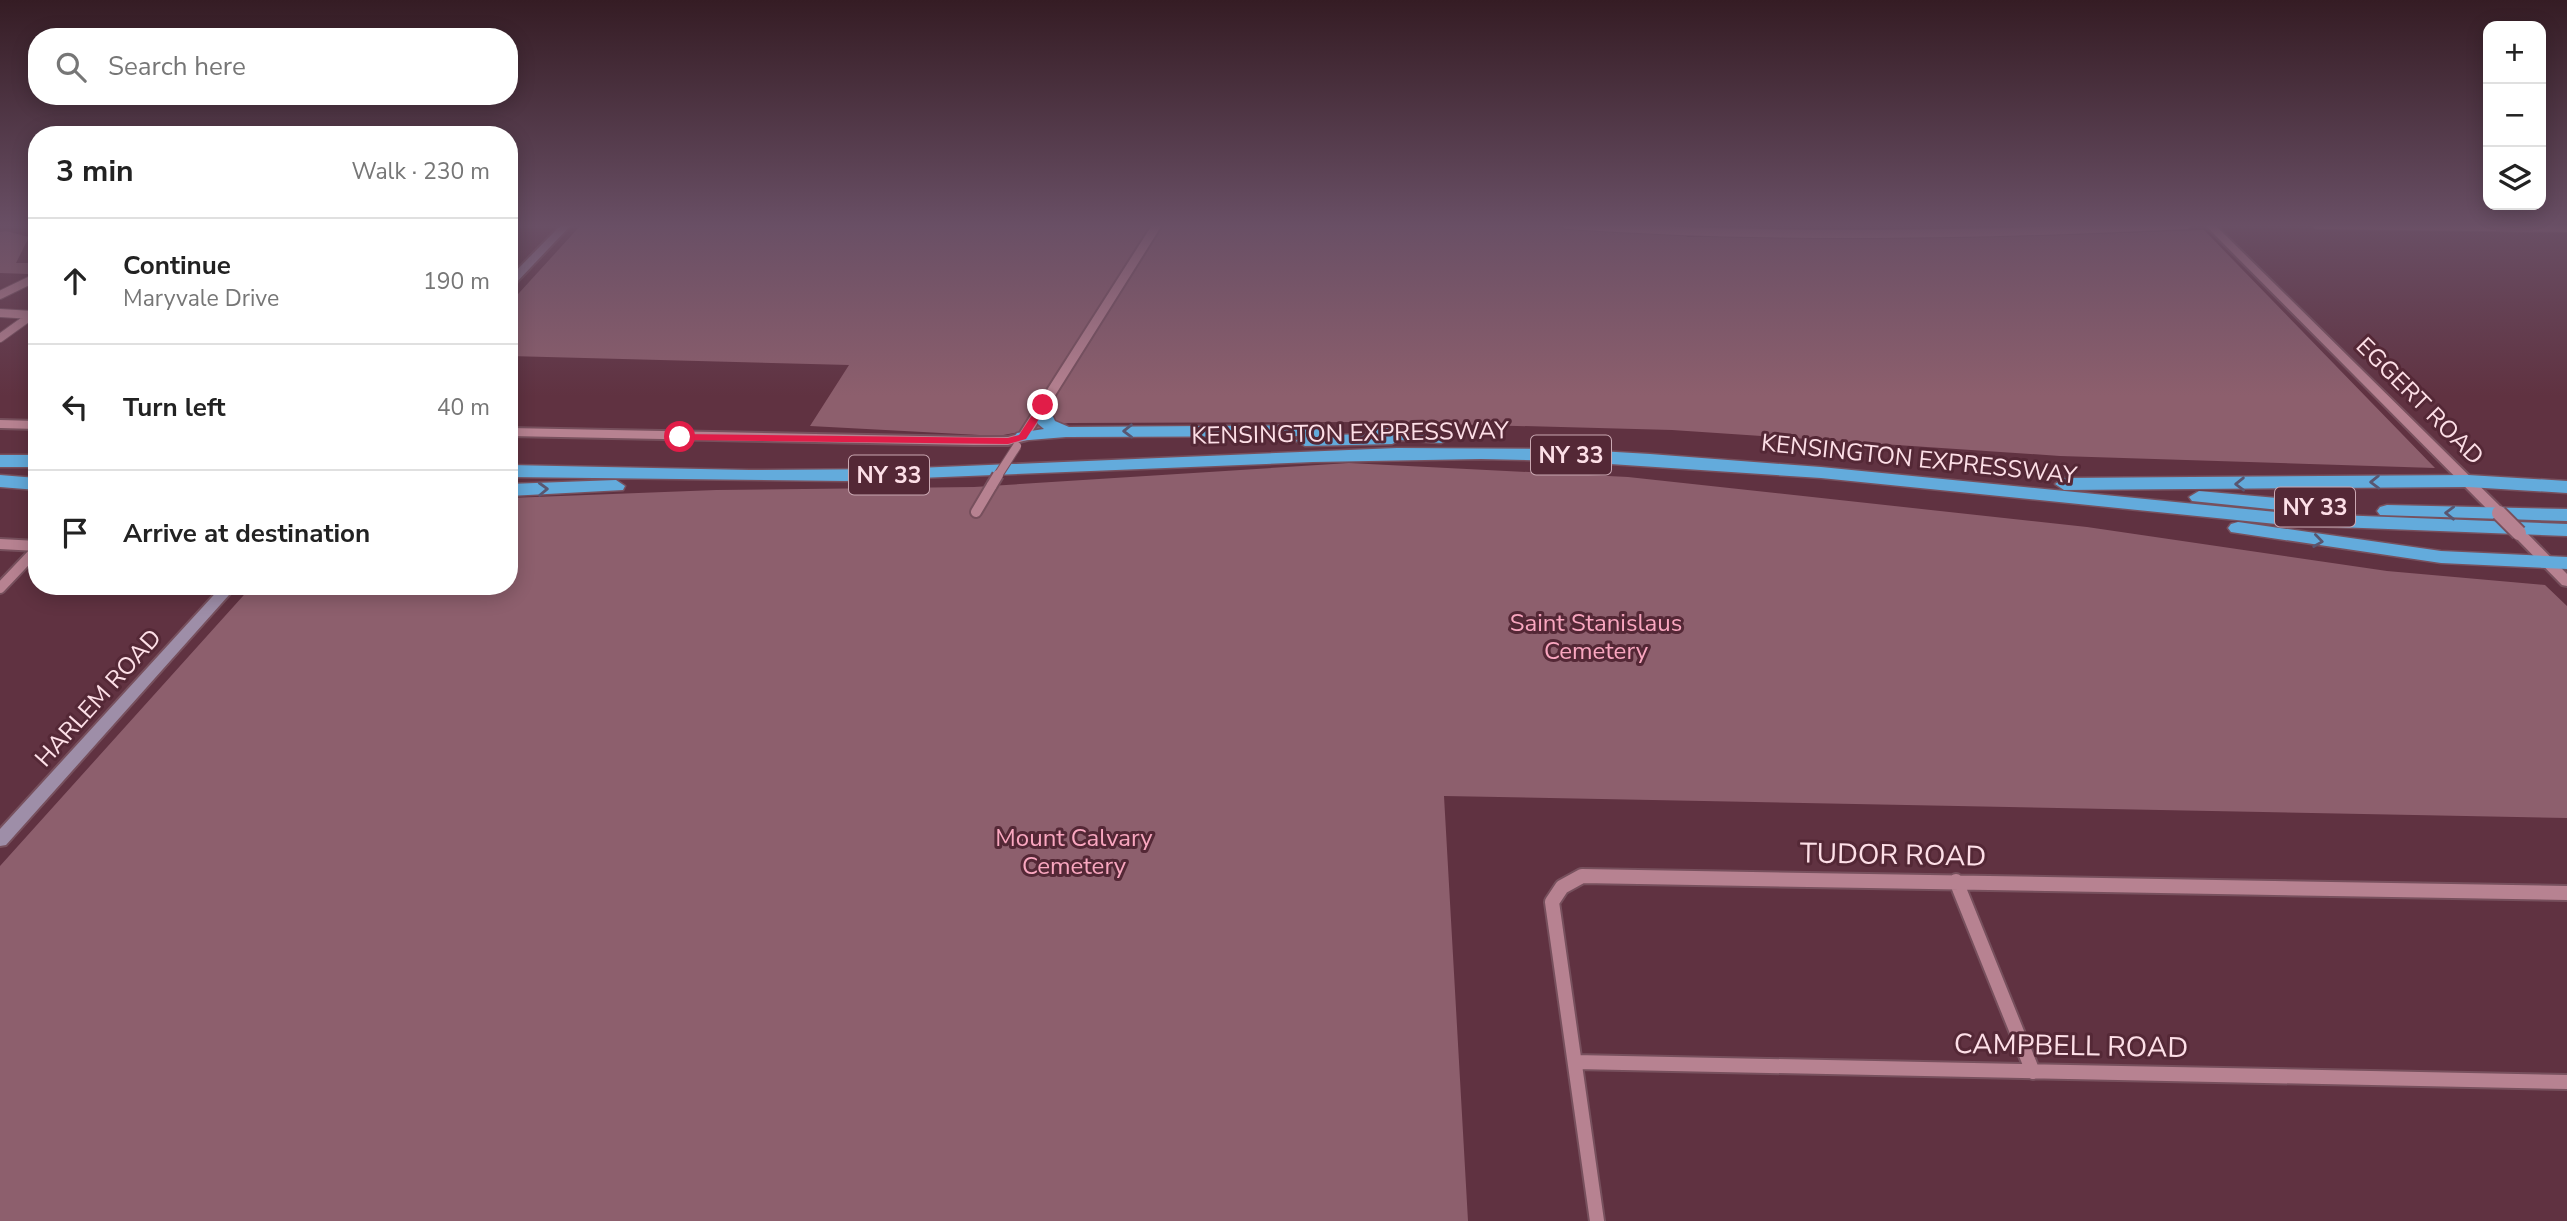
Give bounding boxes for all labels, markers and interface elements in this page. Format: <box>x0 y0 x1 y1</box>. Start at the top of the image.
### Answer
map controls <box>2483 21 2546 210</box>
button: + <box>2483 21 2546 84</box>
search box <box>28 28 518 105</box>
icon: search <box>52 48 90 86</box>
text: Search here <box>108 49 246 84</box>
button: − <box>2483 84 2546 147</box>
button: layers <box>2483 147 2546 210</box>
text: 3 min <box>56 151 134 192</box>
text: Walk · 230 m <box>351 156 490 187</box>
text: Continue <box>123 248 231 283</box>
icon: ahead <box>56 262 94 300</box>
text: 190 m <box>423 266 490 297</box>
text: Maryvale Drive <box>123 283 279 314</box>
street label: EGGERT ROAD <box>2349 330 2491 472</box>
icon: left <box>56 388 94 426</box>
route end <box>1027 389 1058 420</box>
text: Turn left <box>123 390 226 425</box>
text: 40 m <box>437 392 490 423</box>
street label: KENSINGTON EXPRESSWAY <box>1191 414 1510 452</box>
route start <box>664 421 695 452</box>
one-way arrow <box>1122 424 1133 439</box>
street label: KENSINGTON EXPRESSWAY <box>1760 427 2079 492</box>
road number: NY 33 <box>1531 436 1611 475</box>
road number: NY 33 <box>849 456 929 495</box>
one-way arrow <box>2369 474 2380 490</box>
one-way arrow <box>2235 477 2246 492</box>
one-way arrow <box>538 482 549 497</box>
road number: NY 33 <box>2275 488 2355 526</box>
one-way arrow <box>2444 505 2455 520</box>
icon: arrive <box>56 514 94 552</box>
text: Arrive at destination <box>123 516 370 551</box>
one-way arrow <box>2312 533 2324 548</box>
park label: Saint Stanislaus Cemetery <box>1510 607 1682 667</box>
street label: HARLEM ROAD <box>28 622 168 774</box>
park label: Mount Calvary Cemetery <box>995 822 1153 882</box>
street label: TUDOR ROAD <box>1800 834 1986 876</box>
street label: CAMPBELL ROAD <box>1954 1025 2188 1067</box>

